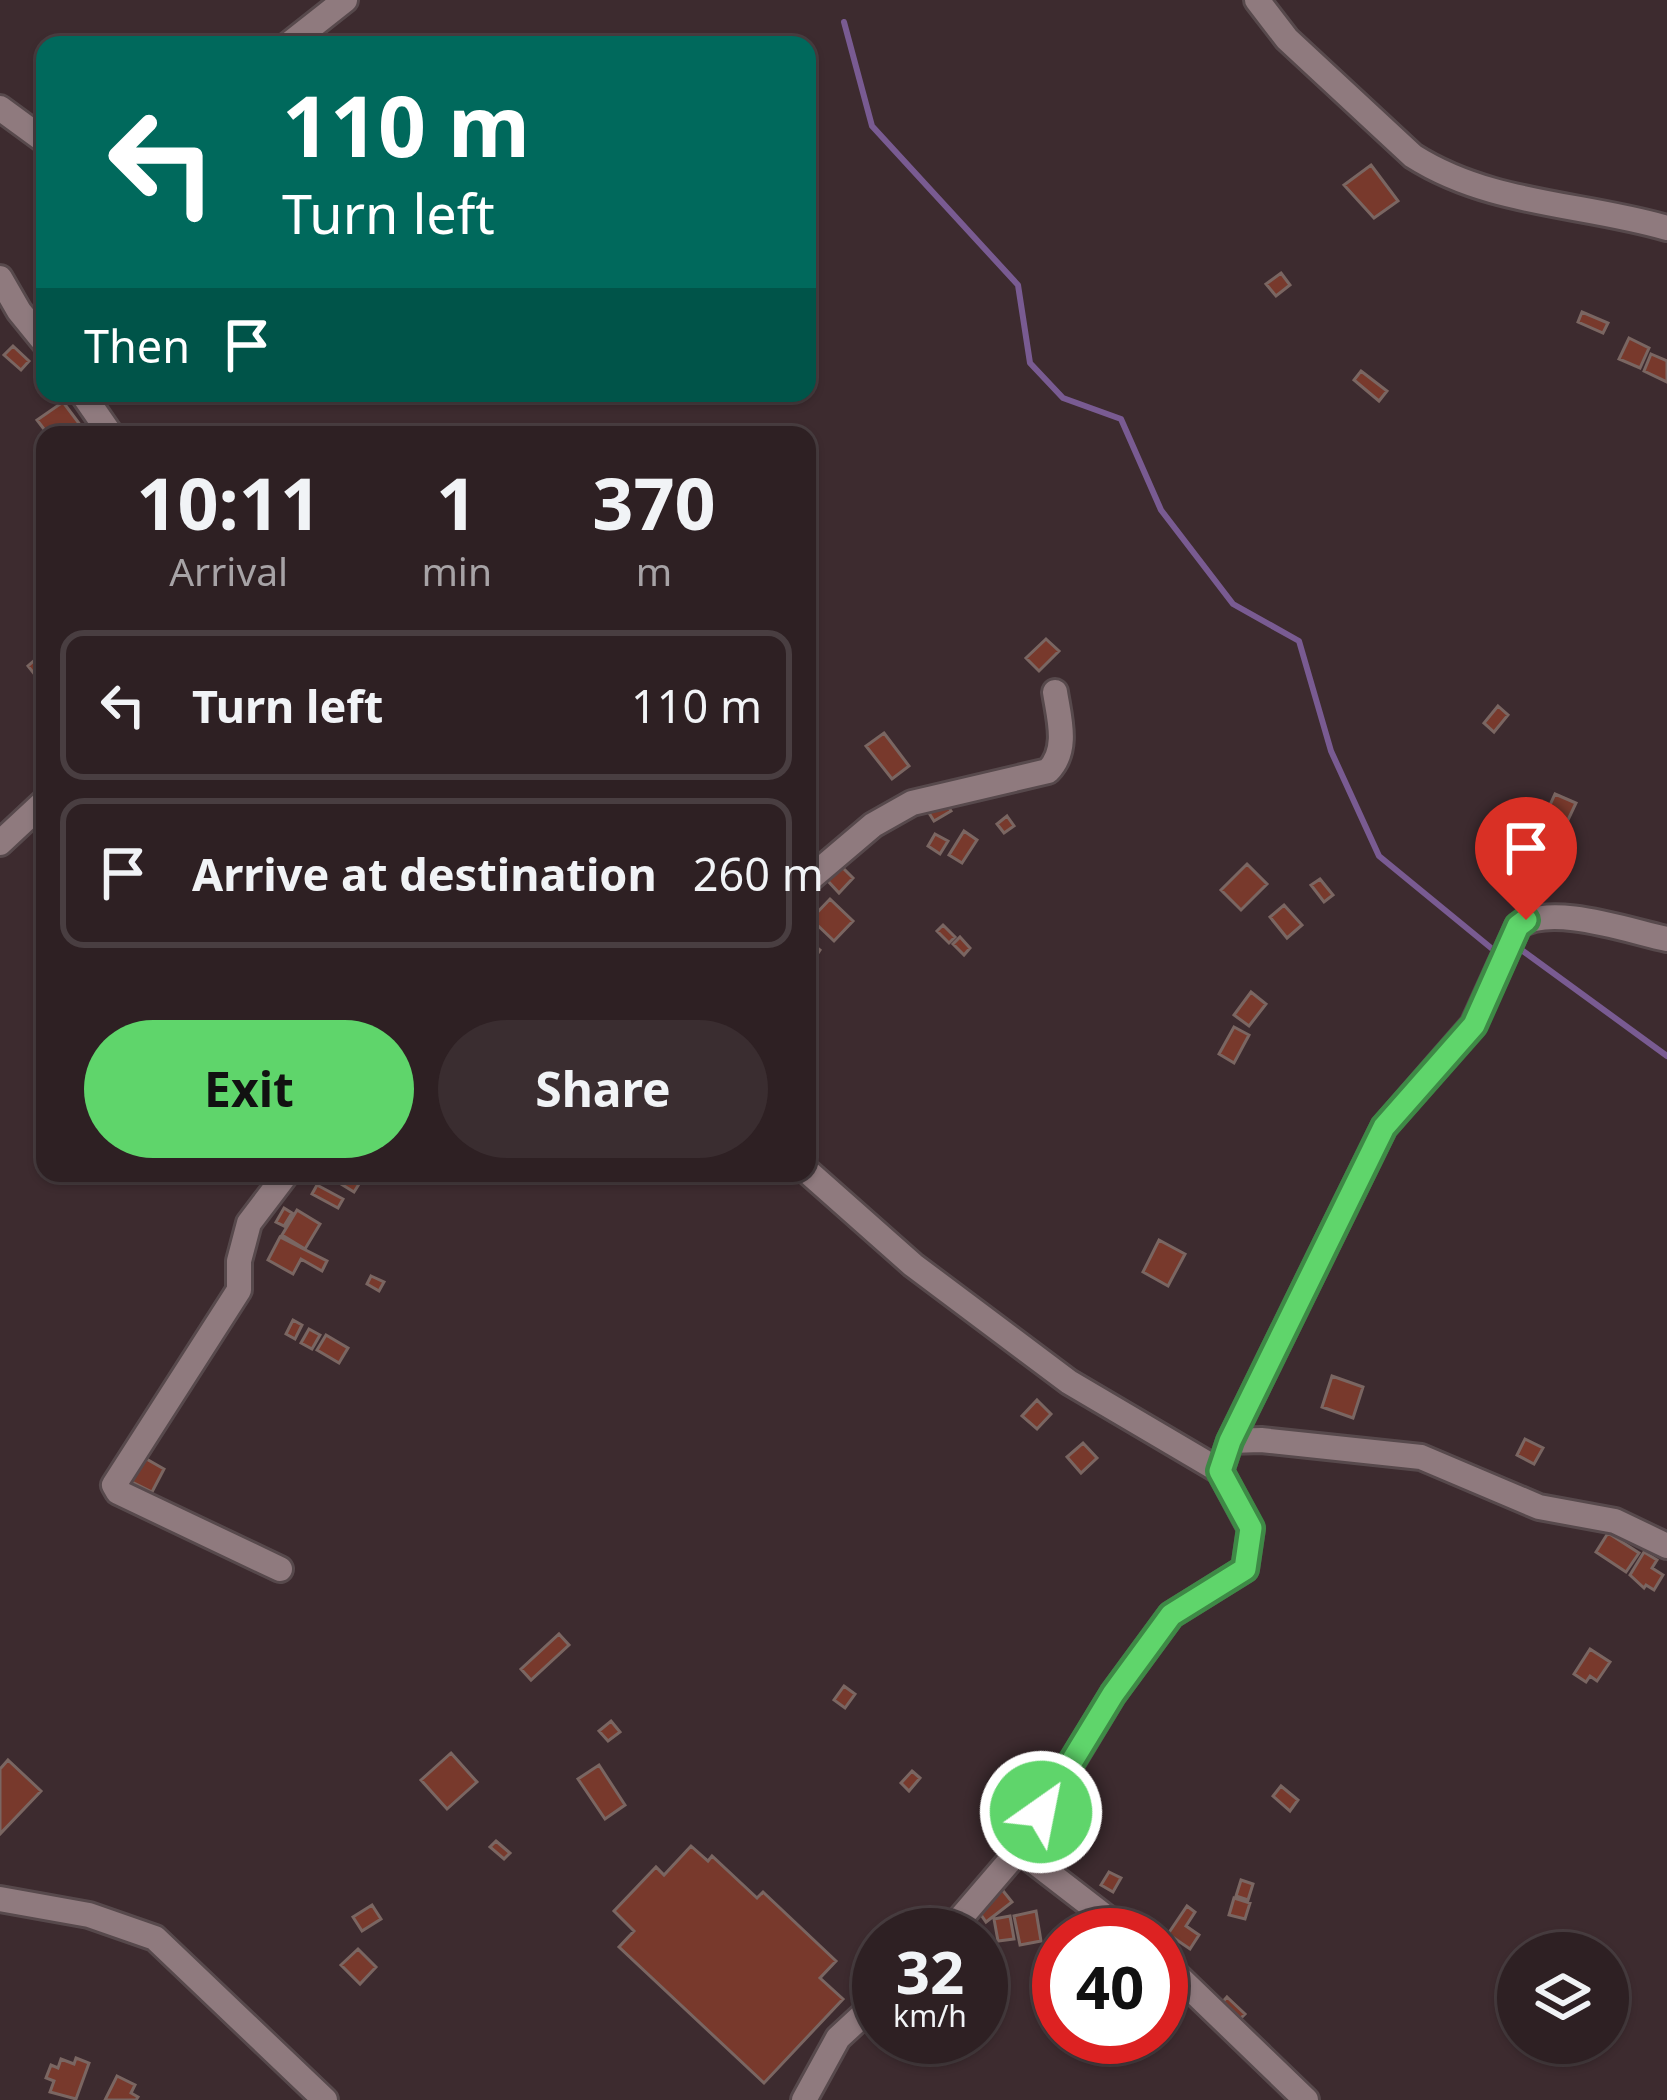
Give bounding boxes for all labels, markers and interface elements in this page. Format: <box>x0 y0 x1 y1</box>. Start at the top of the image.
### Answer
text: 110 m <box>282 67 530 182</box>
icon: left <box>84 84 240 240</box>
text: Turn left <box>282 176 495 250</box>
icon: arrive <box>214 312 280 378</box>
text: Then <box>84 315 190 376</box>
text: 10:11 <box>136 453 321 551</box>
text: 1 <box>436 453 477 551</box>
text: 370 <box>592 453 716 551</box>
text: Arrival <box>169 544 288 597</box>
text: min <box>421 544 492 597</box>
text: m <box>636 544 672 597</box>
icon: left <box>90 672 156 738</box>
text: Turn left <box>192 675 383 736</box>
text: 110 m <box>631 675 762 736</box>
pin <box>1475 797 1577 920</box>
icon: arrive <box>1493 815 1559 881</box>
icon: arrive <box>90 840 156 906</box>
text: Arrive at destination <box>192 843 657 904</box>
text: 260 m <box>693 843 824 904</box>
button: Exit <box>84 1020 414 1158</box>
button: Share <box>438 1020 768 1158</box>
position arrow <box>978 1749 1104 1875</box>
speed limit sign: 40 <box>1032 1908 1188 2064</box>
text: 32 <box>896 1930 964 2012</box>
map controls <box>1497 1932 1629 2064</box>
button: layers <box>1497 1932 1629 2064</box>
text: km/h <box>893 1995 967 2036</box>

